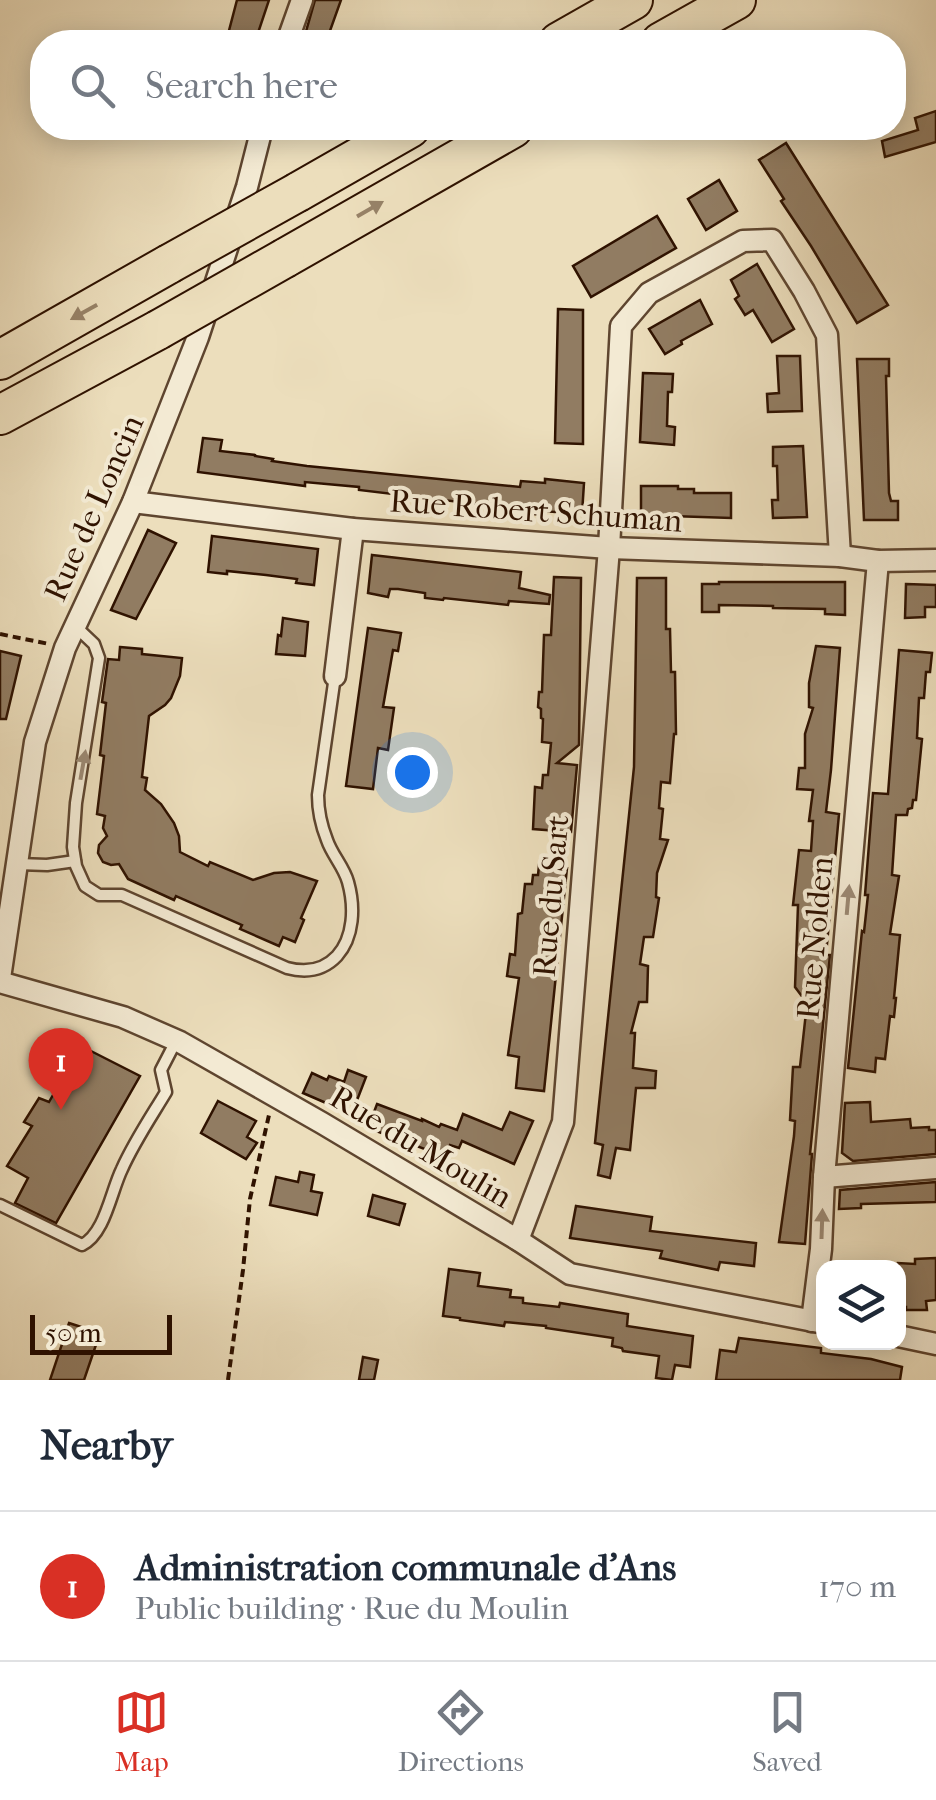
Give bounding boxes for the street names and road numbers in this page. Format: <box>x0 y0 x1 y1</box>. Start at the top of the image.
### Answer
street label: Rue de Loncin <box>37 409 152 607</box>
street label: Rue Robert Schuman <box>389 482 684 540</box>
street label: Rue du Sart <box>526 813 577 978</box>
street label: Rue Nolden <box>789 855 841 1021</box>
street label: Rue du Moulin <box>323 1078 519 1216</box>

